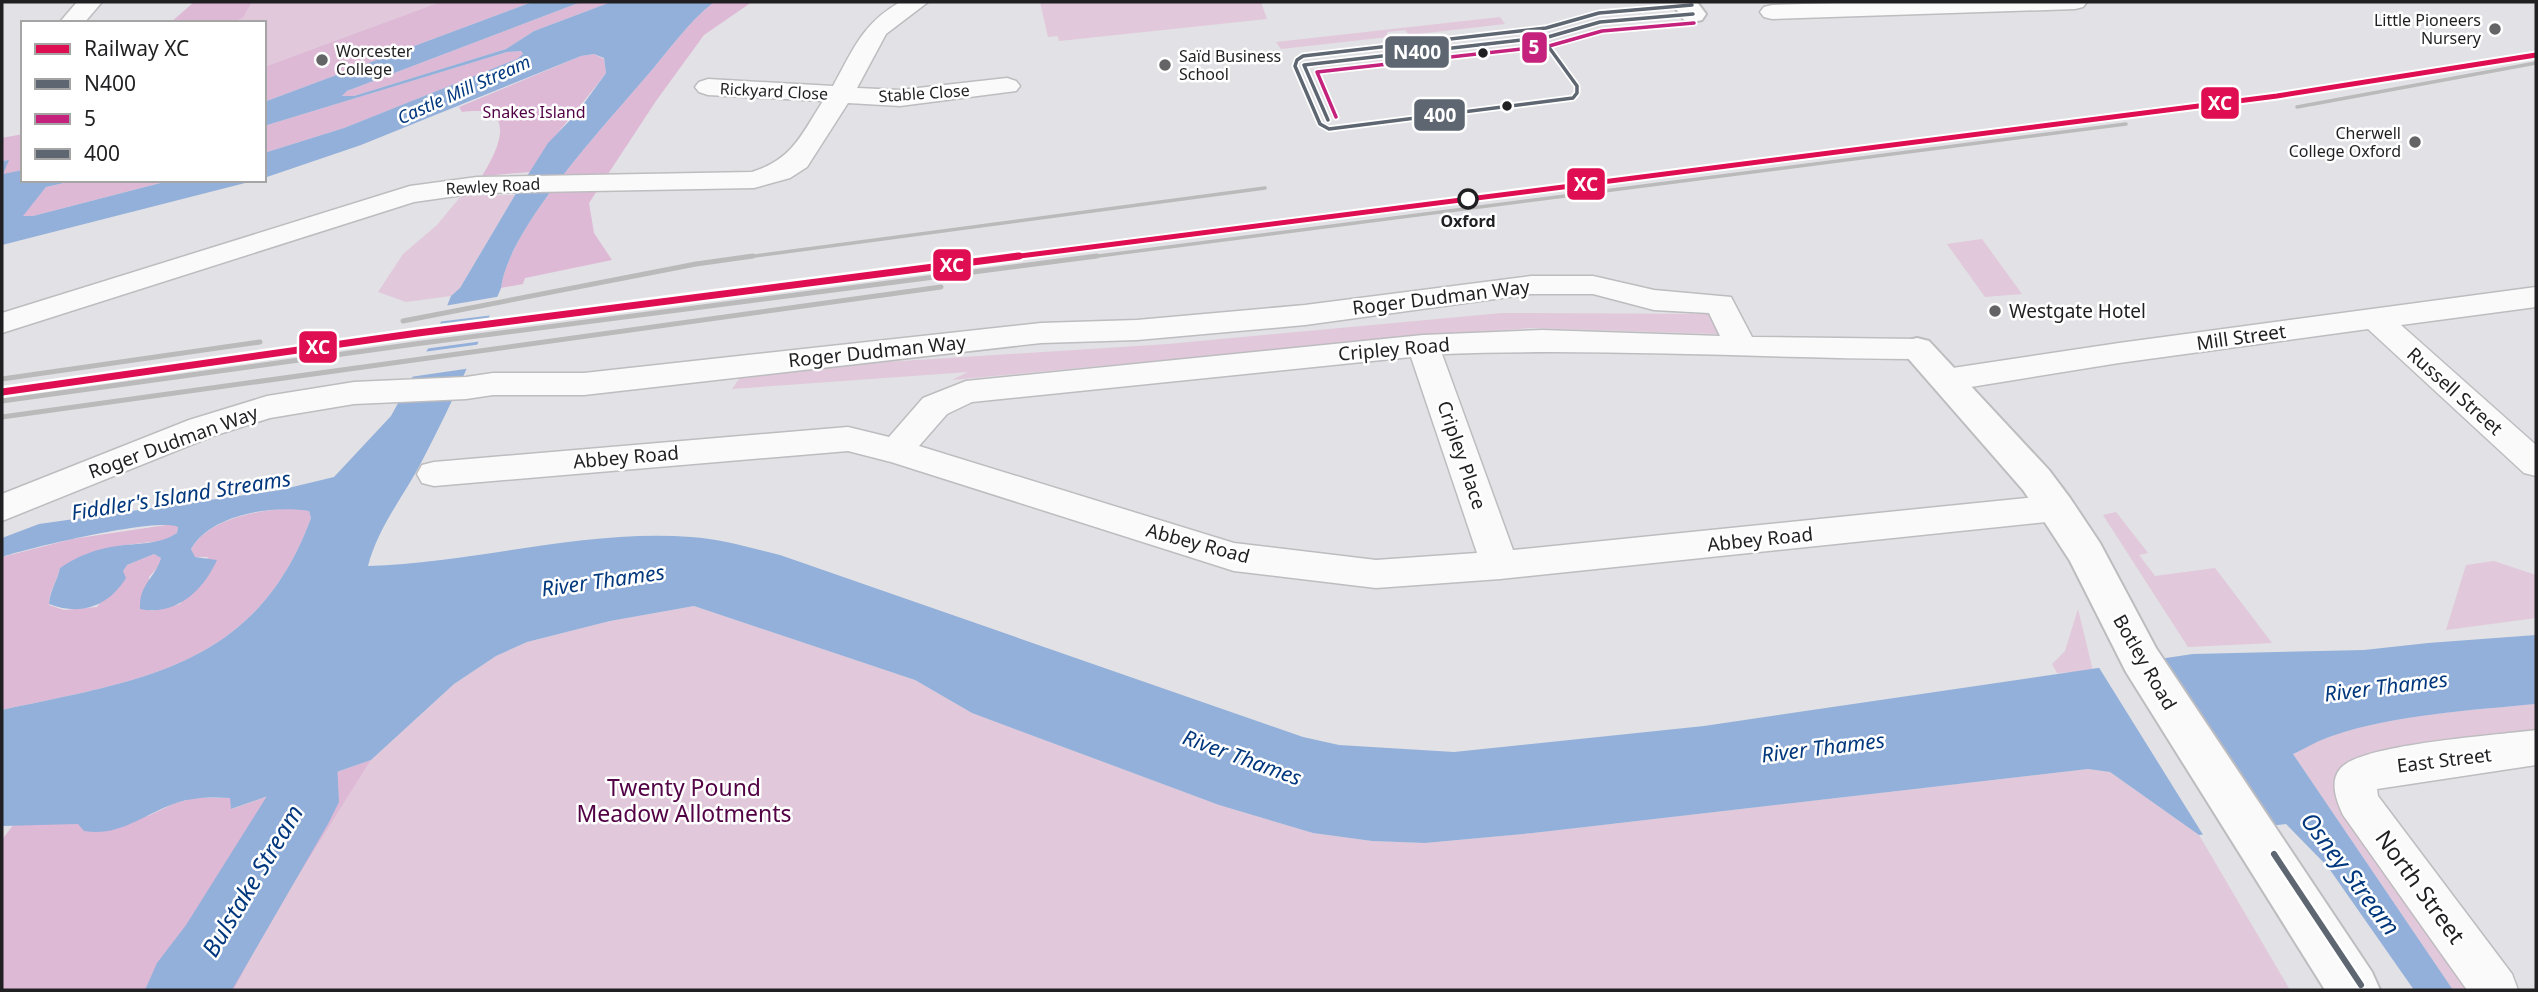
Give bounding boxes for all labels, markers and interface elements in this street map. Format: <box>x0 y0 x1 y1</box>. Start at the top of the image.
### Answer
place label: Little Pioneers Nursery <box>2374 9 2482 49</box>
legend <box>21 21 266 182</box>
marker: Little Pioneers Nursery <box>2487 21 2503 37</box>
line badge: 5 <box>1521 31 1548 64</box>
text: Railway XC <box>84 34 189 62</box>
text: 5 <box>1529 34 1539 60</box>
line badge: N400 <box>1384 35 1450 69</box>
text: N400 <box>1393 39 1441 65</box>
place label: Worcester College <box>336 40 413 80</box>
place label: Saïd Business School <box>1179 45 1281 85</box>
unlabelled marker <box>1476 46 1490 60</box>
water label: Castle Mill Stream <box>393 49 534 129</box>
marker: Worcester College <box>314 52 330 68</box>
marker: Saïd Business School <box>1157 57 1173 73</box>
text: N400 <box>84 69 136 97</box>
street label: Rickyard Close <box>719 77 829 105</box>
street label: Stable Close <box>878 79 970 107</box>
line badge: XC <box>2200 86 2240 120</box>
text: XC <box>2208 90 2232 116</box>
line badge: 400 <box>1413 98 1466 132</box>
unlabelled marker <box>1500 99 1514 113</box>
park label: Snakes Island <box>483 101 585 123</box>
text: 400 <box>1424 102 1456 128</box>
text: 5 <box>84 104 96 132</box>
place label: Cherwell College Oxford <box>2289 122 2401 162</box>
marker: Cherwell College Oxford <box>2407 134 2423 150</box>
text: 400 <box>84 139 120 167</box>
line badge: XC <box>1566 167 1606 201</box>
text: XC <box>1574 171 1598 197</box>
street label: Rewley Road <box>445 173 541 199</box>
marker: Oxford <box>1458 189 1478 209</box>
place label: Oxford <box>1440 210 1496 232</box>
line badge: XC <box>932 248 972 282</box>
text: XC <box>940 252 964 278</box>
street label: Roger Dudman Way <box>1351 273 1531 321</box>
place label: Westgate Hotel <box>2009 298 2146 324</box>
marker: Westgate Hotel <box>1987 303 2003 319</box>
street label: Mill Street <box>2195 318 2287 356</box>
street label: Roger Dudman Way <box>787 329 967 373</box>
line badge: XC <box>298 330 338 364</box>
street label: Cripley Road <box>1337 331 1451 367</box>
text: XC <box>306 334 330 360</box>
street label: Russell Street <box>2402 341 2508 441</box>
street label: Cripley Place <box>1431 397 1493 513</box>
street label: Roger Dudman Way <box>85 399 262 485</box>
street label: Abbey Road <box>572 439 680 475</box>
water label: Fiddler's Island Streams <box>69 464 293 526</box>
street label: Abbey Road <box>1143 517 1253 569</box>
street label: Abbey Road <box>1706 521 1814 557</box>
water label: River Thames <box>539 558 666 603</box>
street label: Botley Road <box>2107 609 2183 715</box>
water label: River Thames <box>2323 665 2449 707</box>
water label: River Thames <box>1179 723 1305 791</box>
water label: River Thames <box>1760 726 1886 768</box>
street label: East Street <box>2395 741 2493 779</box>
park label: Twenty Pound Meadow Allotments <box>576 771 792 829</box>
water label: Bulstake Stream <box>193 798 310 962</box>
water label: Osney Stream <box>2294 805 2408 941</box>
street label: North Street <box>2369 823 2473 950</box>

